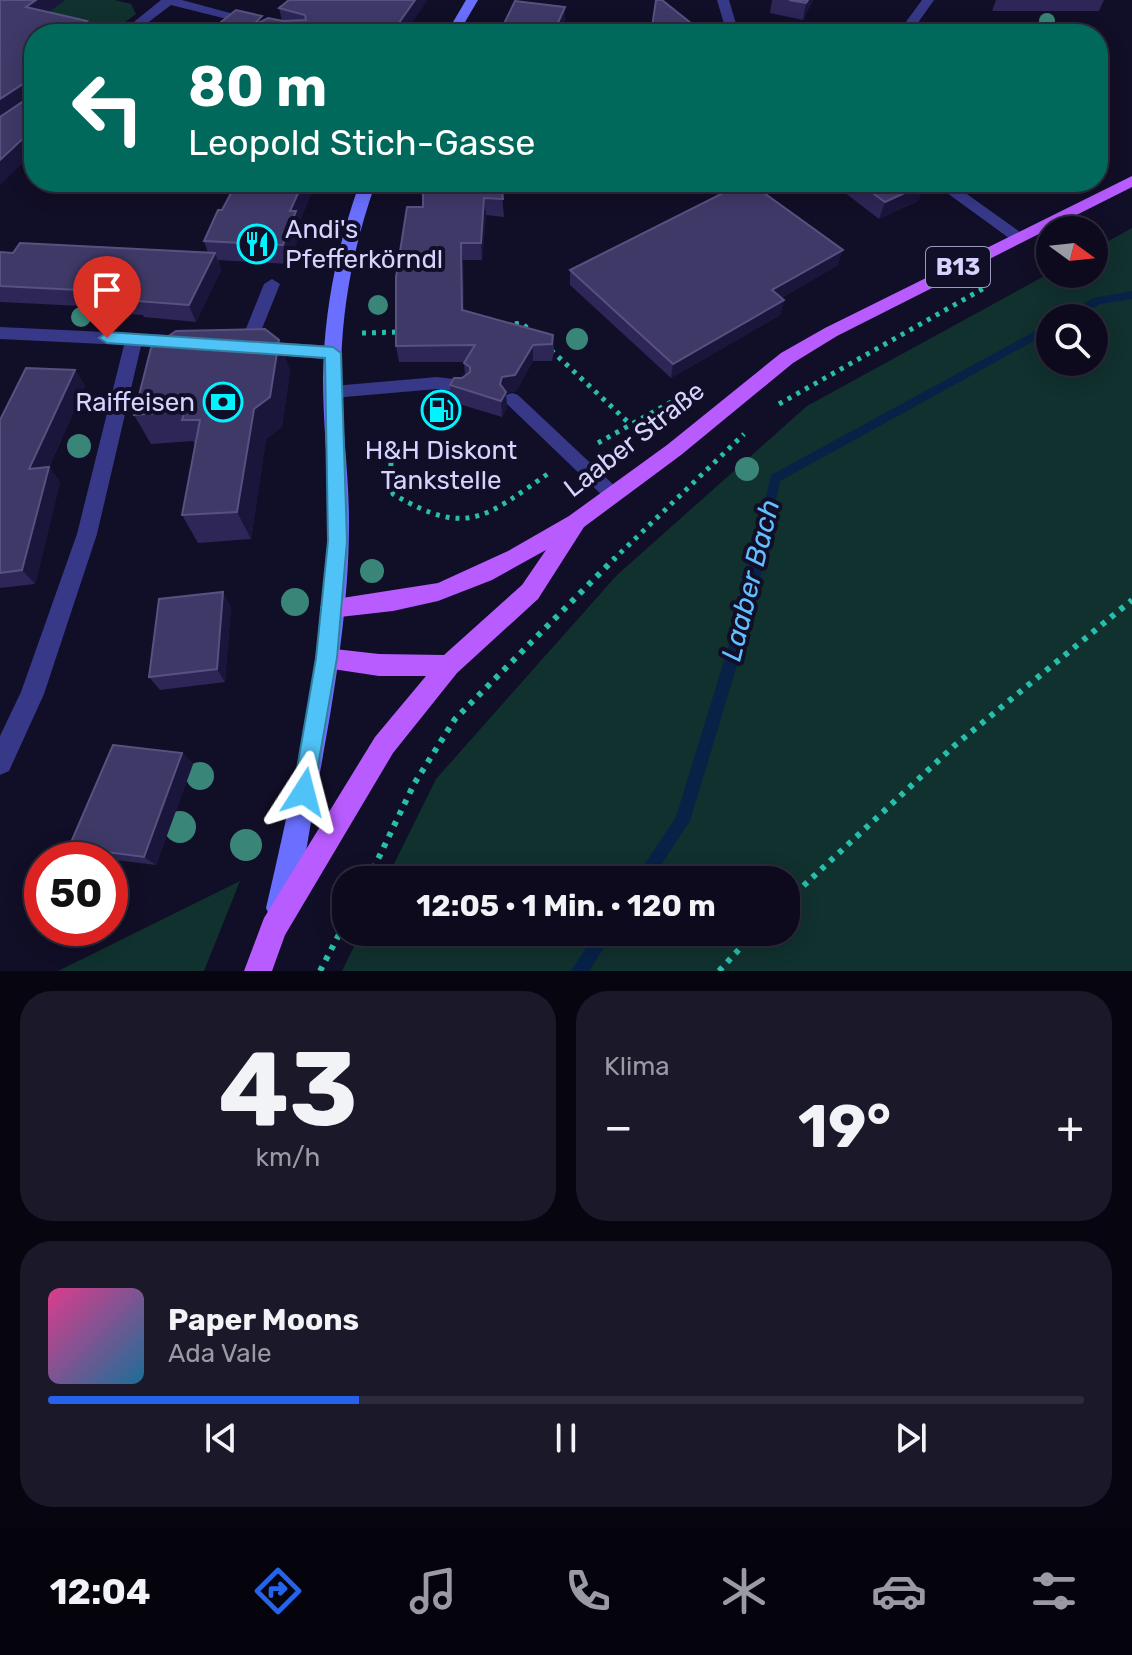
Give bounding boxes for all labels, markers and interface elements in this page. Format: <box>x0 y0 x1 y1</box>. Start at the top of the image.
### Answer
text: 80 m <box>188 54 327 120</box>
icon: left <box>56 56 160 160</box>
text: Leopold Stich-Gasse <box>188 121 536 164</box>
place label: Andi's Pfefferkörndl <box>285 214 443 275</box>
north arrow <box>1036 216 1108 288</box>
map controls <box>1036 216 1108 376</box>
restaurant icon: Andi's Pfefferkörndl <box>236 223 278 265</box>
road number: B13 <box>926 247 990 287</box>
pin <box>73 256 141 338</box>
icon: arrive <box>85 268 129 312</box>
button: search <box>1036 304 1108 376</box>
street label: Laaber Straße <box>558 375 711 504</box>
bank icon: Raiffeisen <box>202 381 244 423</box>
place label: Raiffeisen <box>75 387 195 418</box>
fuel station icon: H&H Diskont Tankstelle <box>420 389 462 431</box>
place label: H&H Diskont Tankstelle <box>365 435 517 496</box>
water label: Laaber Bach <box>714 496 787 664</box>
position arrow <box>262 750 346 834</box>
speed limit sign: 50 <box>24 842 128 946</box>
text: 12:05 · 1 Min. · 120 m <box>416 888 716 924</box>
text: 43 <box>218 1028 358 1151</box>
text: Klima <box>604 1051 670 1082</box>
text: 19° <box>798 1091 891 1162</box>
text: − <box>604 1101 633 1153</box>
text: + <box>1057 1101 1084 1153</box>
text: km/h <box>256 1142 320 1173</box>
text: Paper Moons <box>168 1302 359 1338</box>
text: Ada Vale <box>168 1338 272 1369</box>
icon: previous <box>199 1416 243 1460</box>
icon: pause <box>544 1416 588 1460</box>
icon: next <box>889 1416 933 1460</box>
icon: directions <box>250 1563 306 1619</box>
icon: music <box>405 1563 461 1619</box>
icon: phone <box>560 1563 616 1619</box>
icon: climate <box>716 1563 772 1619</box>
icon: car <box>871 1563 927 1619</box>
icon: filters <box>1026 1563 1082 1619</box>
text: 12:04 <box>50 1570 151 1613</box>

